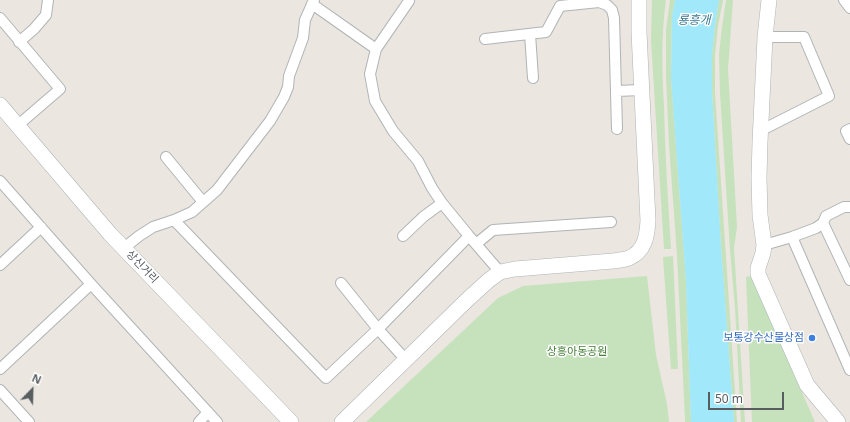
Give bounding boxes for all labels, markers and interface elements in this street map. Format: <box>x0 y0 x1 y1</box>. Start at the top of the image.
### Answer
water label: 룡흥개 <box>677 14 711 28</box>
street label: 상신거리 <box>123 248 161 286</box>
place label: 보통강수산물상점 <box>723 331 804 345</box>
marker: 보통강수산물상점 <box>807 333 817 343</box>
park label: 상흥아동공원 <box>547 345 607 359</box>
north arrow <box>12 370 52 410</box>
text: N <box>30 370 44 387</box>
scale bar <box>710 384 786 410</box>
text: 50 m <box>715 390 743 407</box>

